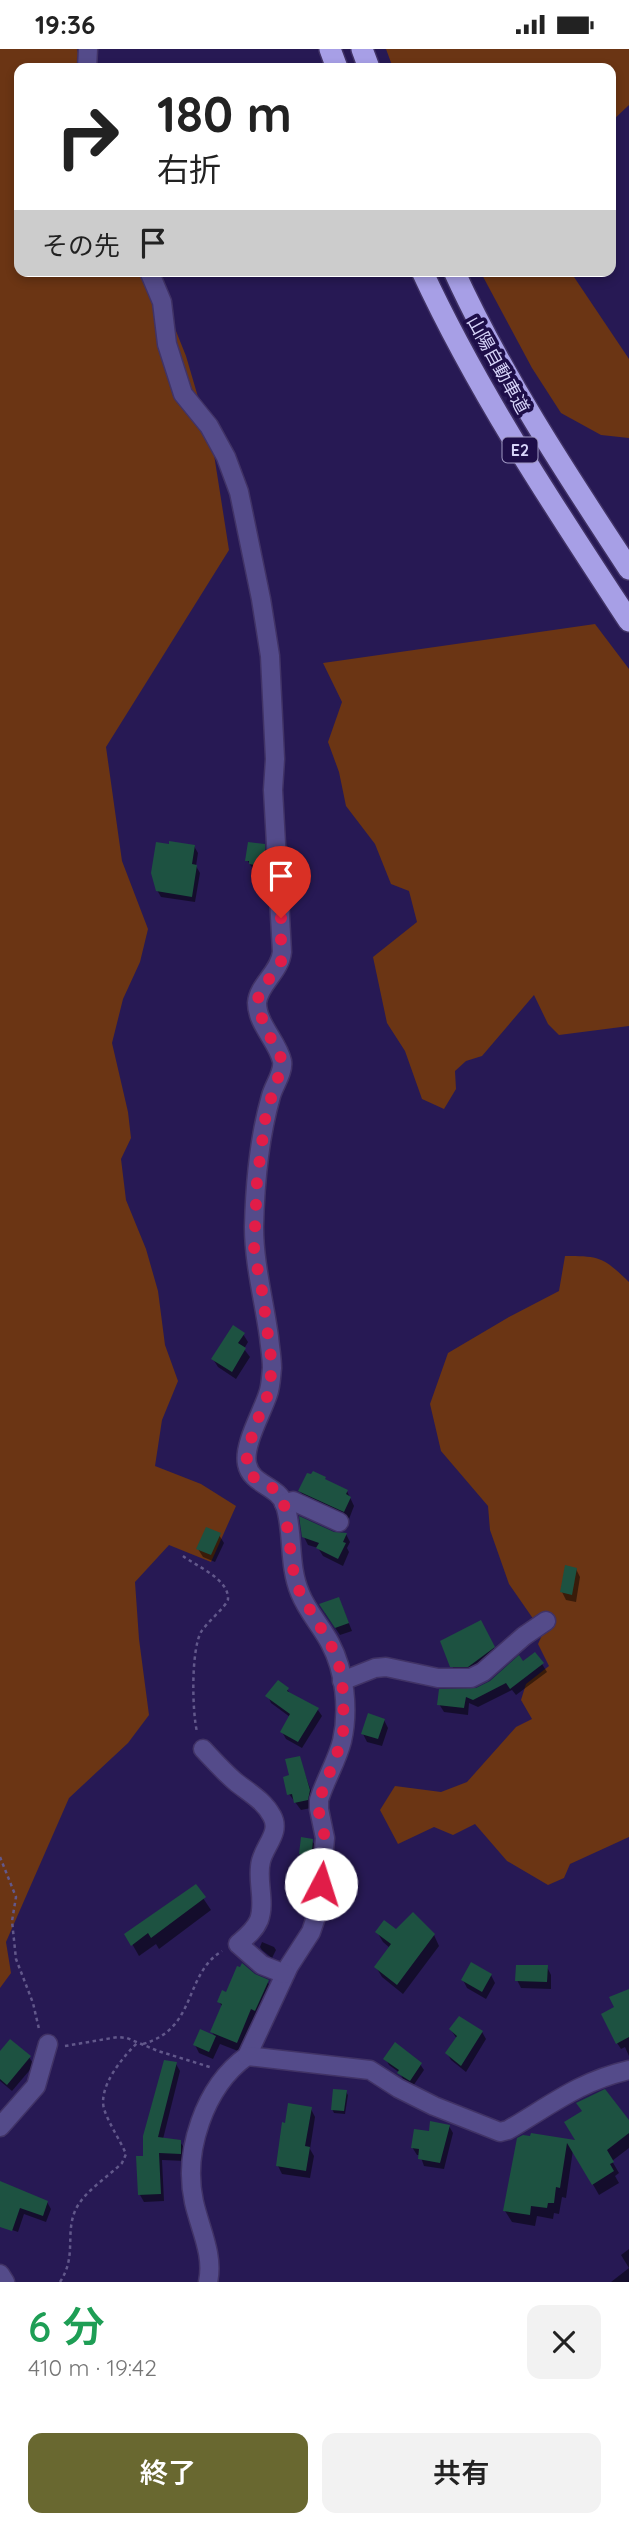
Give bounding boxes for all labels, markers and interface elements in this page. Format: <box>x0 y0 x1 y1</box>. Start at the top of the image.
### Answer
text: 19:36 <box>35 8 95 41</box>
text: 180 m <box>157 83 292 144</box>
icon: right <box>42 91 133 182</box>
text: 右折 <box>157 149 221 189</box>
icon: arrive <box>134 224 172 262</box>
text: その先 <box>42 229 120 262</box>
street label: 山陽自動車道 <box>462 312 535 418</box>
road number: E2 <box>503 437 538 463</box>
pin <box>251 846 311 918</box>
icon: arrive <box>262 857 300 895</box>
position arrow <box>284 1847 358 1921</box>
text: 6 分 <box>28 2300 105 2353</box>
button: close <box>527 2305 601 2379</box>
text: 410 m · 19:42 <box>28 2353 157 2382</box>
button: 終了 <box>28 2433 308 2513</box>
button: 共有 <box>322 2433 601 2513</box>

